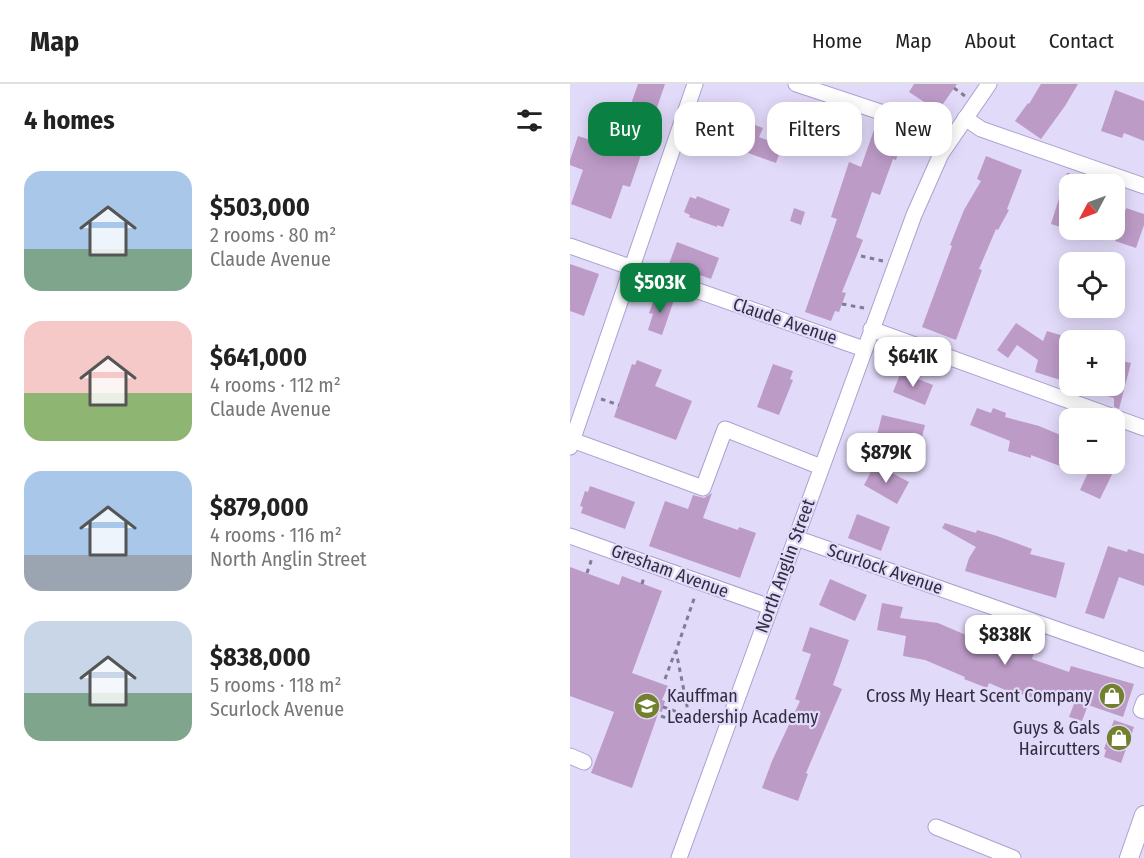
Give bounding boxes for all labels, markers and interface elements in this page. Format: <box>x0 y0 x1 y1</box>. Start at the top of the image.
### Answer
text: Map <box>30 25 79 58</box>
text: Home <box>812 28 862 54</box>
text: Map <box>895 28 932 54</box>
text: About <box>965 28 1016 54</box>
text: Contact <box>1049 28 1114 54</box>
chip: Buy <box>588 102 662 156</box>
chip: Rent <box>674 102 755 156</box>
chip: Filters <box>767 102 862 156</box>
chip: New <box>874 102 952 156</box>
icon: filters <box>513 104 546 137</box>
text: 4 homes <box>24 105 115 136</box>
north arrow <box>1059 174 1125 240</box>
map controls <box>1059 174 1125 474</box>
text: $503,000 <box>210 192 310 223</box>
icon: home <box>72 195 144 267</box>
text: 2 rooms · 80 m² <box>210 223 336 247</box>
text: Claude Avenue <box>210 247 331 271</box>
button: locate <box>1059 252 1125 318</box>
pin: $503K <box>618 263 702 314</box>
text: $503K <box>634 270 686 294</box>
street label: Claude Avenue <box>730 293 840 349</box>
button: + <box>1059 330 1125 396</box>
pin: $641K <box>871 337 955 388</box>
text: $641,000 <box>210 342 307 373</box>
text: $641K <box>888 344 938 368</box>
icon: home <box>72 345 144 417</box>
text: 4 rooms · 112 m² <box>210 373 341 397</box>
text: Claude Avenue <box>210 397 331 421</box>
button: − <box>1059 408 1125 474</box>
pin: $879K <box>844 433 928 484</box>
text: $879K <box>861 440 911 464</box>
text: $879,000 <box>210 492 309 523</box>
icon: home <box>72 495 144 567</box>
street label: North Anglin Street <box>751 496 819 636</box>
text: 4 rooms · 116 m² <box>210 523 342 547</box>
street label: Scurlock Avenue <box>824 539 946 599</box>
street label: Gresham Avenue <box>608 540 732 602</box>
text: North Anglin Street <box>210 547 367 571</box>
pin: $838K <box>963 615 1047 666</box>
text: $838K <box>979 622 1031 646</box>
text: $838,000 <box>210 642 311 673</box>
icon: home <box>72 645 144 717</box>
text: 5 rooms · 118 m² <box>210 673 341 697</box>
shop icon: Cross My Heart Scent Company <box>1097 681 1127 711</box>
place label: Kauffman Leadership Academy <box>667 685 818 728</box>
place label: Cross My Heart Scent Company <box>866 685 1092 707</box>
school or university icon: Kauffman Leadership Academy <box>632 691 662 721</box>
text: Scurlock Avenue <box>210 697 344 721</box>
place label: Guys & Gals Haircutters <box>1013 717 1100 760</box>
shop icon: Guys & Gals Haircutters <box>1104 723 1134 753</box>

